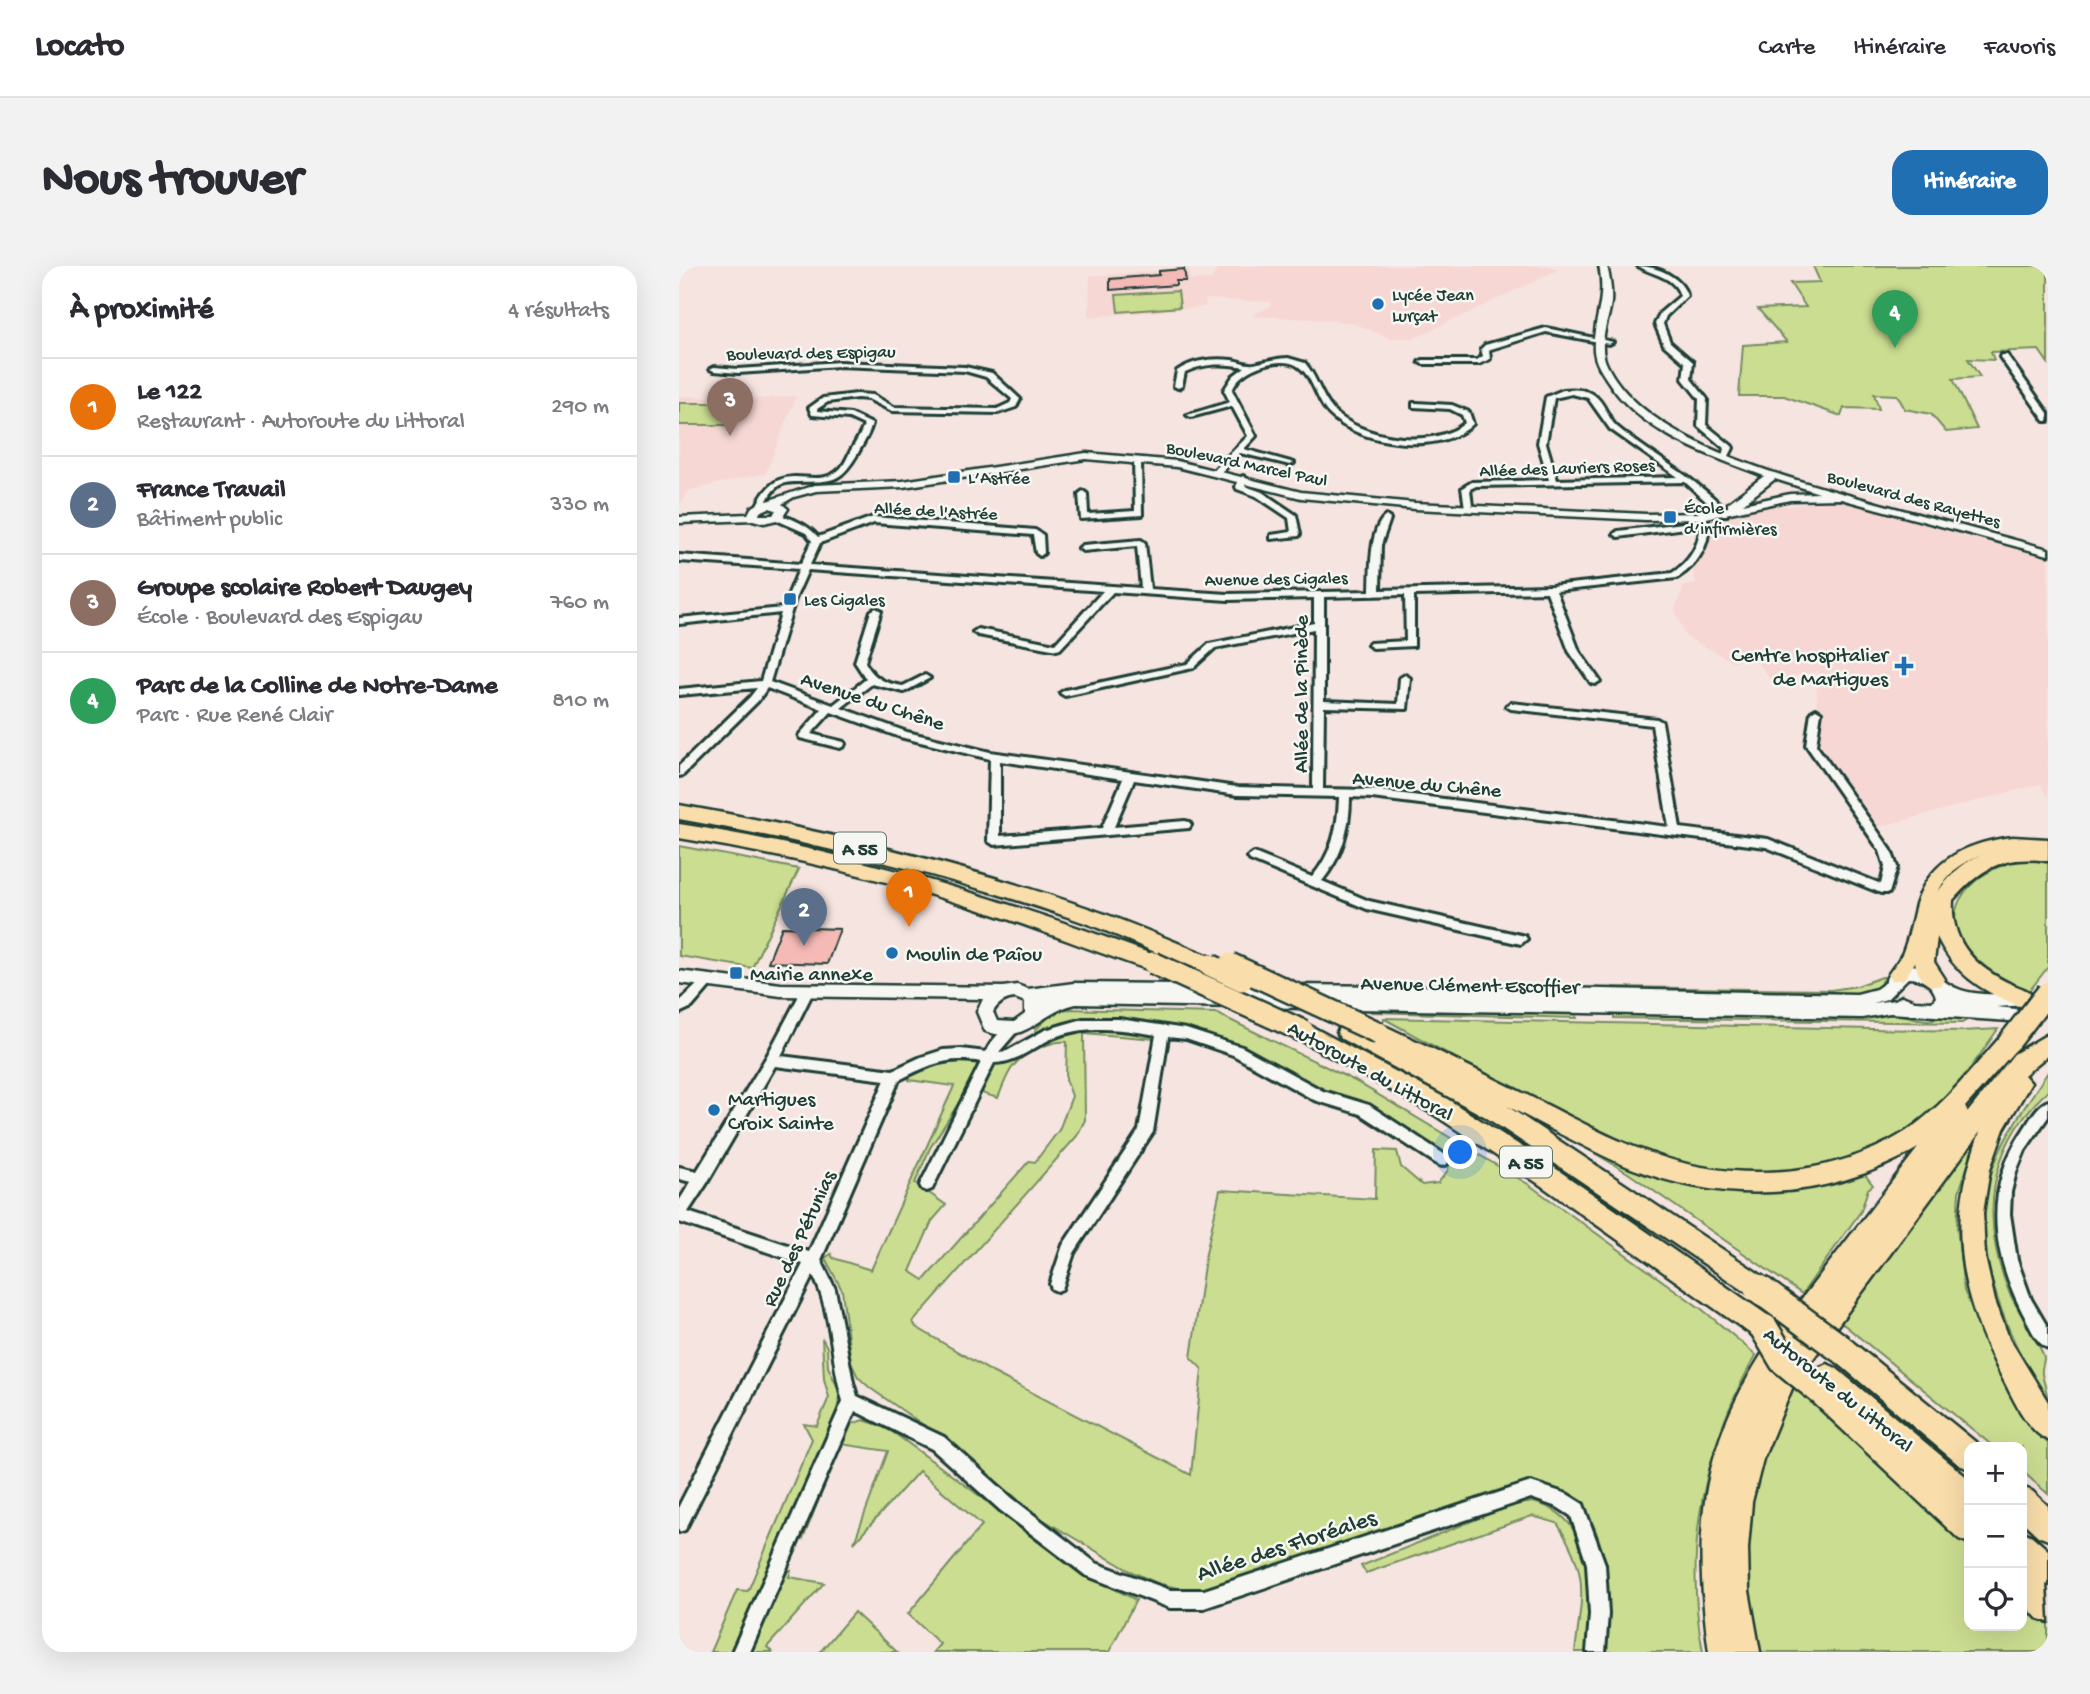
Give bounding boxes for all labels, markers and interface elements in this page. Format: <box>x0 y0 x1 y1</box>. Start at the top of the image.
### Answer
text: Locato <box>35 29 124 67</box>
text: Carte <box>1758 34 1815 63</box>
text: Itinéraire <box>1853 34 1946 63</box>
text: Favoris <box>1984 34 2055 63</box>
button: Itinéraire <box>1892 150 2048 215</box>
text: Nous trouver <box>42 153 302 211</box>
place label: Lycée Jean Lurçat <box>1392 286 1474 328</box>
pin: 4 <box>1872 290 1918 348</box>
text: À proximité <box>70 294 214 329</box>
marker: Lycée Jean Lurçat <box>1370 296 1386 312</box>
text: 4 résultats <box>508 298 609 325</box>
street label: Boulevard des Espigau <box>725 343 896 366</box>
text: Le 122 <box>137 378 202 409</box>
pin: 3 <box>707 378 753 436</box>
text: 1 <box>88 394 98 421</box>
text: 290 m <box>551 394 609 421</box>
text: Restaurant · Autoroute du Littoral <box>137 409 465 436</box>
street label: Boulevard Marcel Paul <box>1163 438 1329 493</box>
street label: Allée des Lauriers Roses <box>1479 456 1656 483</box>
street label: Boulevard des Rayettes <box>1824 467 2003 534</box>
marker: L’Astrée <box>946 469 962 485</box>
place label: L’Astrée <box>968 469 1030 490</box>
text: France Travail <box>137 476 286 507</box>
text: 2 <box>87 492 99 519</box>
text: 330 m <box>550 492 609 519</box>
street label: Allée de l'Astrée <box>874 499 999 526</box>
place label: École d’infirmières <box>1684 499 1778 541</box>
text: Bâtiment public <box>137 507 282 534</box>
marker: École d’infirmières <box>1662 509 1678 525</box>
street label: Avenue des Cigales <box>1204 569 1349 592</box>
text: Groupe scolaire Robert Daugey <box>137 574 472 605</box>
text: 3 <box>87 590 99 617</box>
text: 760 m <box>551 590 609 617</box>
marker: Les Cigales <box>782 591 798 607</box>
place label: Les Cigales <box>804 591 886 612</box>
text: École · Boulevard des Espigau <box>137 605 423 632</box>
street label: Allée de la Pinède <box>1291 614 1316 773</box>
place label: Centre hospitalier de Martigues <box>1732 645 1890 694</box>
marker: Centre hospitalier de Martigues <box>1894 656 1914 676</box>
street label: Avenue du Chêne <box>797 668 948 739</box>
text: Parc de la Colline de Notre-Dame <box>137 672 498 703</box>
text: 4 <box>88 688 98 715</box>
text: 810 m <box>552 688 609 715</box>
text: Parc · Rue René Clair <box>137 703 332 730</box>
street label: Avenue du Chêne <box>1351 768 1503 806</box>
road number: A 55 <box>834 832 886 863</box>
pin: 1 <box>886 869 932 927</box>
pin: 2 <box>781 888 827 946</box>
place label: Moulin de Paîou <box>906 944 1042 969</box>
marker: Moulin de Paîou <box>884 945 900 961</box>
place label: Mairie annexe <box>750 964 874 989</box>
marker: Mairie annexe <box>728 965 744 981</box>
street label: Avenue Clément Escoffier <box>1360 973 1581 1002</box>
street label: Autoroute du Littoral <box>1282 1017 1456 1129</box>
place label: Martigues Croix Sainte <box>728 1089 835 1138</box>
marker: Martigues Croix Sainte <box>706 1102 722 1118</box>
your location <box>1443 1135 1477 1169</box>
road number: A 55 <box>1500 1146 1552 1178</box>
street label: Rue des Pétunias <box>759 1166 844 1312</box>
street label: Autoroute du Littoral <box>1757 1324 1917 1460</box>
map controls <box>1964 1442 2027 1631</box>
button: + <box>1964 1442 2027 1505</box>
street label: Allée des Floréales <box>1194 1504 1382 1590</box>
button: − <box>1964 1505 2027 1568</box>
button: locate <box>1964 1568 2027 1631</box>

